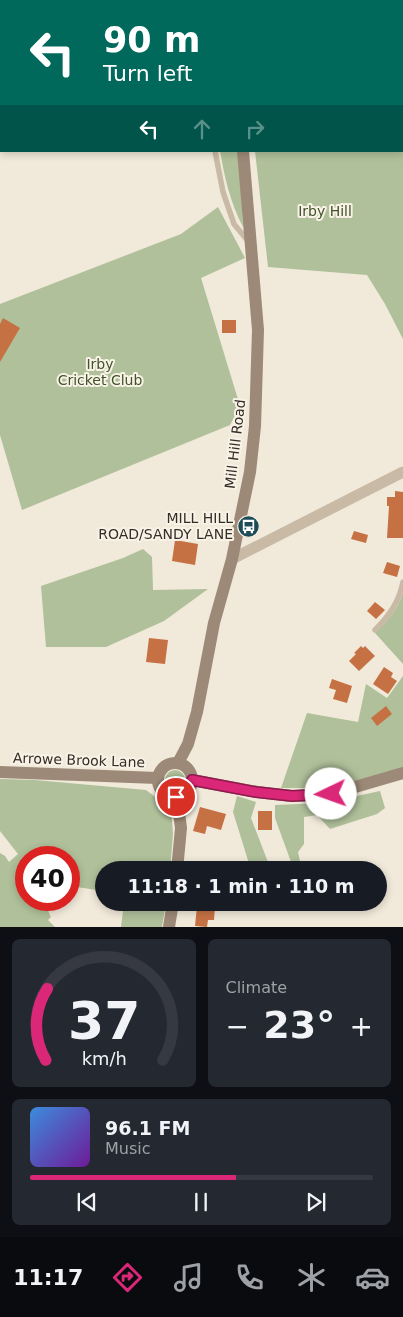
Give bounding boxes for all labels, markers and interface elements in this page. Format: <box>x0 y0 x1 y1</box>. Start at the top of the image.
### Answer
icon: left <box>20 20 85 85</box>
text: 90 m <box>103 20 200 60</box>
text: Turn left <box>103 61 192 86</box>
icon: left <box>135 115 163 143</box>
icon: ahead <box>188 115 216 143</box>
icon: right <box>241 115 269 143</box>
park label: Irby Hill <box>298 203 352 219</box>
park label: Irby Cricket Club <box>58 356 142 388</box>
street label: Mill Hill Road <box>222 398 248 490</box>
place label: MILL HILL ROAD/SANDY LANE <box>98 510 233 542</box>
bus stop icon: MILL HILL ROAD/SANDY LANE <box>237 514 261 538</box>
street label: Arrowe Brook Lane <box>13 750 145 770</box>
position arrow <box>304 767 356 819</box>
pin <box>155 776 197 818</box>
icon: arrive <box>162 783 190 811</box>
speed limit sign: 40 <box>15 846 80 911</box>
text: 11:18 · 1 min · 110 m <box>127 875 355 897</box>
text: Climate <box>226 978 287 997</box>
text: 37 <box>68 991 140 1051</box>
text: 23° <box>263 1003 335 1047</box>
text: − <box>226 1010 249 1043</box>
text: + <box>350 1010 373 1043</box>
text: km/h <box>81 1048 126 1069</box>
text: 96.1 FM <box>105 1117 190 1139</box>
text: Music <box>105 1139 151 1158</box>
icon: previous <box>73 1188 101 1216</box>
icon: pause <box>187 1188 215 1216</box>
icon: next <box>302 1188 330 1216</box>
icon: directions <box>110 1260 145 1295</box>
icon: music <box>171 1260 206 1295</box>
icon: phone <box>232 1260 267 1295</box>
icon: climate <box>294 1260 329 1295</box>
icon: car <box>355 1260 390 1295</box>
text: 11:17 <box>13 1265 83 1290</box>

